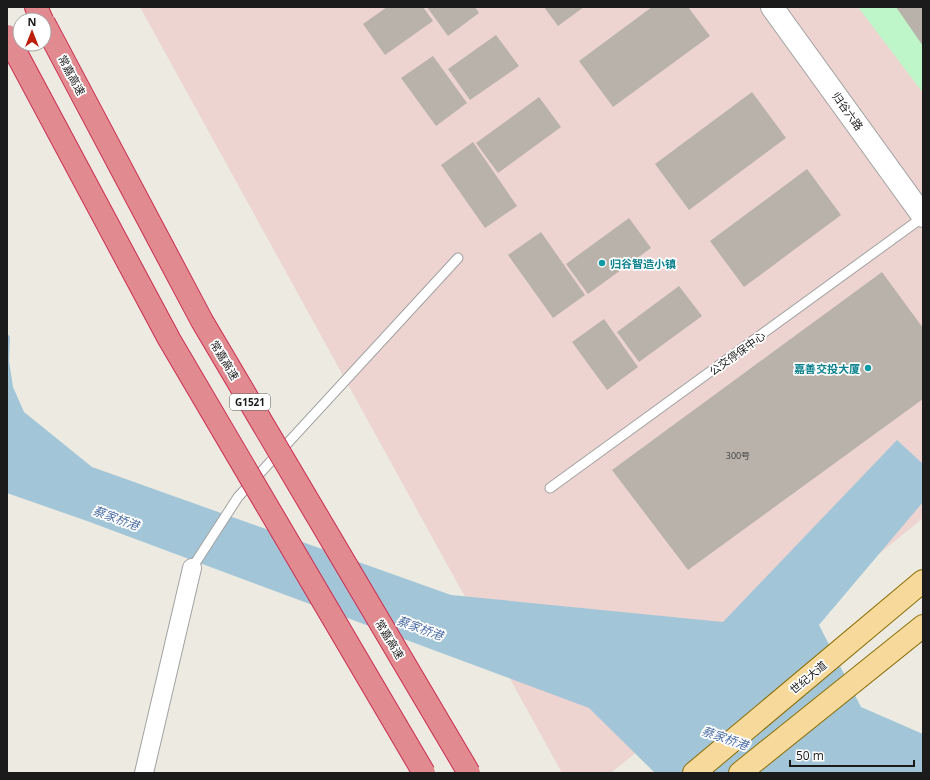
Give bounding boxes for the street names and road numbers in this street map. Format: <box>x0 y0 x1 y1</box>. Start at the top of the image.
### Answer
street label: 常嘉高速 <box>55 52 89 98</box>
street label: 归谷六路 <box>829 89 867 133</box>
street label: 公交停保中心 <box>706 328 768 378</box>
street label: 常嘉高速 <box>207 337 243 383</box>
road number: G1521 <box>230 394 270 410</box>
street label: 常嘉高速 <box>372 616 408 662</box>
street label: 世纪大道 <box>786 657 830 697</box>

